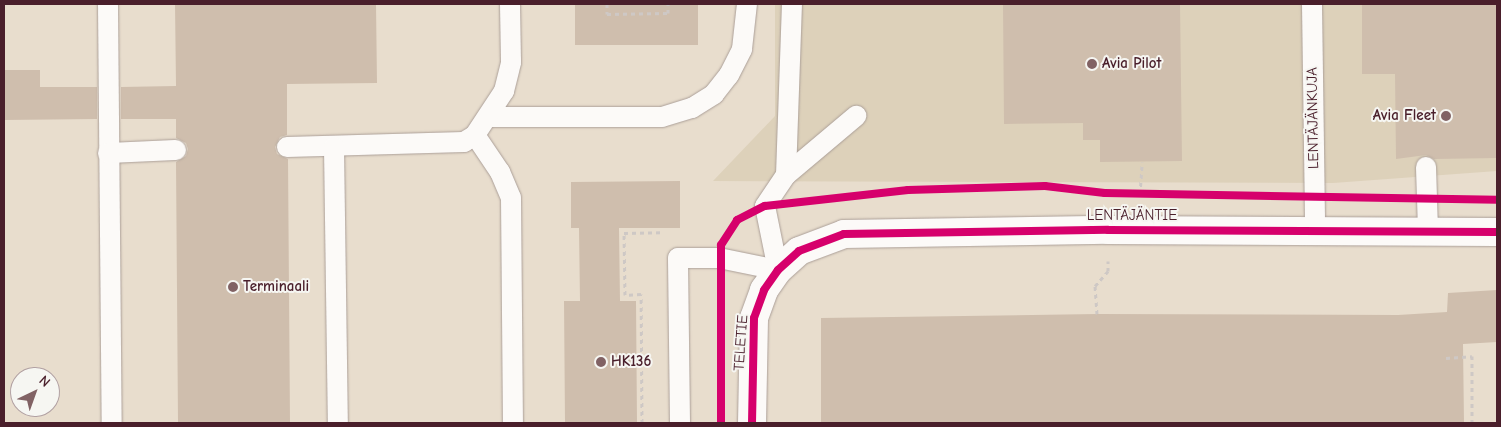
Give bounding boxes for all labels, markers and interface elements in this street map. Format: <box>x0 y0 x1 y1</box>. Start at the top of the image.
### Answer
place label: Avia Pilot <box>1102 55 1161 73</box>
marker: Avia Pilot <box>1086 58 1098 70</box>
street label: LENTÄJÄNKUJA <box>1303 67 1323 169</box>
place label: Avia Fleet <box>1373 107 1436 125</box>
marker: Avia Fleet <box>1440 110 1452 122</box>
street label: LENTÄJÄNTIE <box>1087 207 1177 225</box>
place label: Terminaali <box>243 278 309 296</box>
marker: Terminaali <box>227 281 239 293</box>
street label: TELETIE <box>730 314 752 372</box>
place label: HK136 <box>611 353 651 371</box>
marker: HK136 <box>595 356 607 368</box>
north arrow <box>10 367 60 417</box>
text: N <box>36 372 54 391</box>

